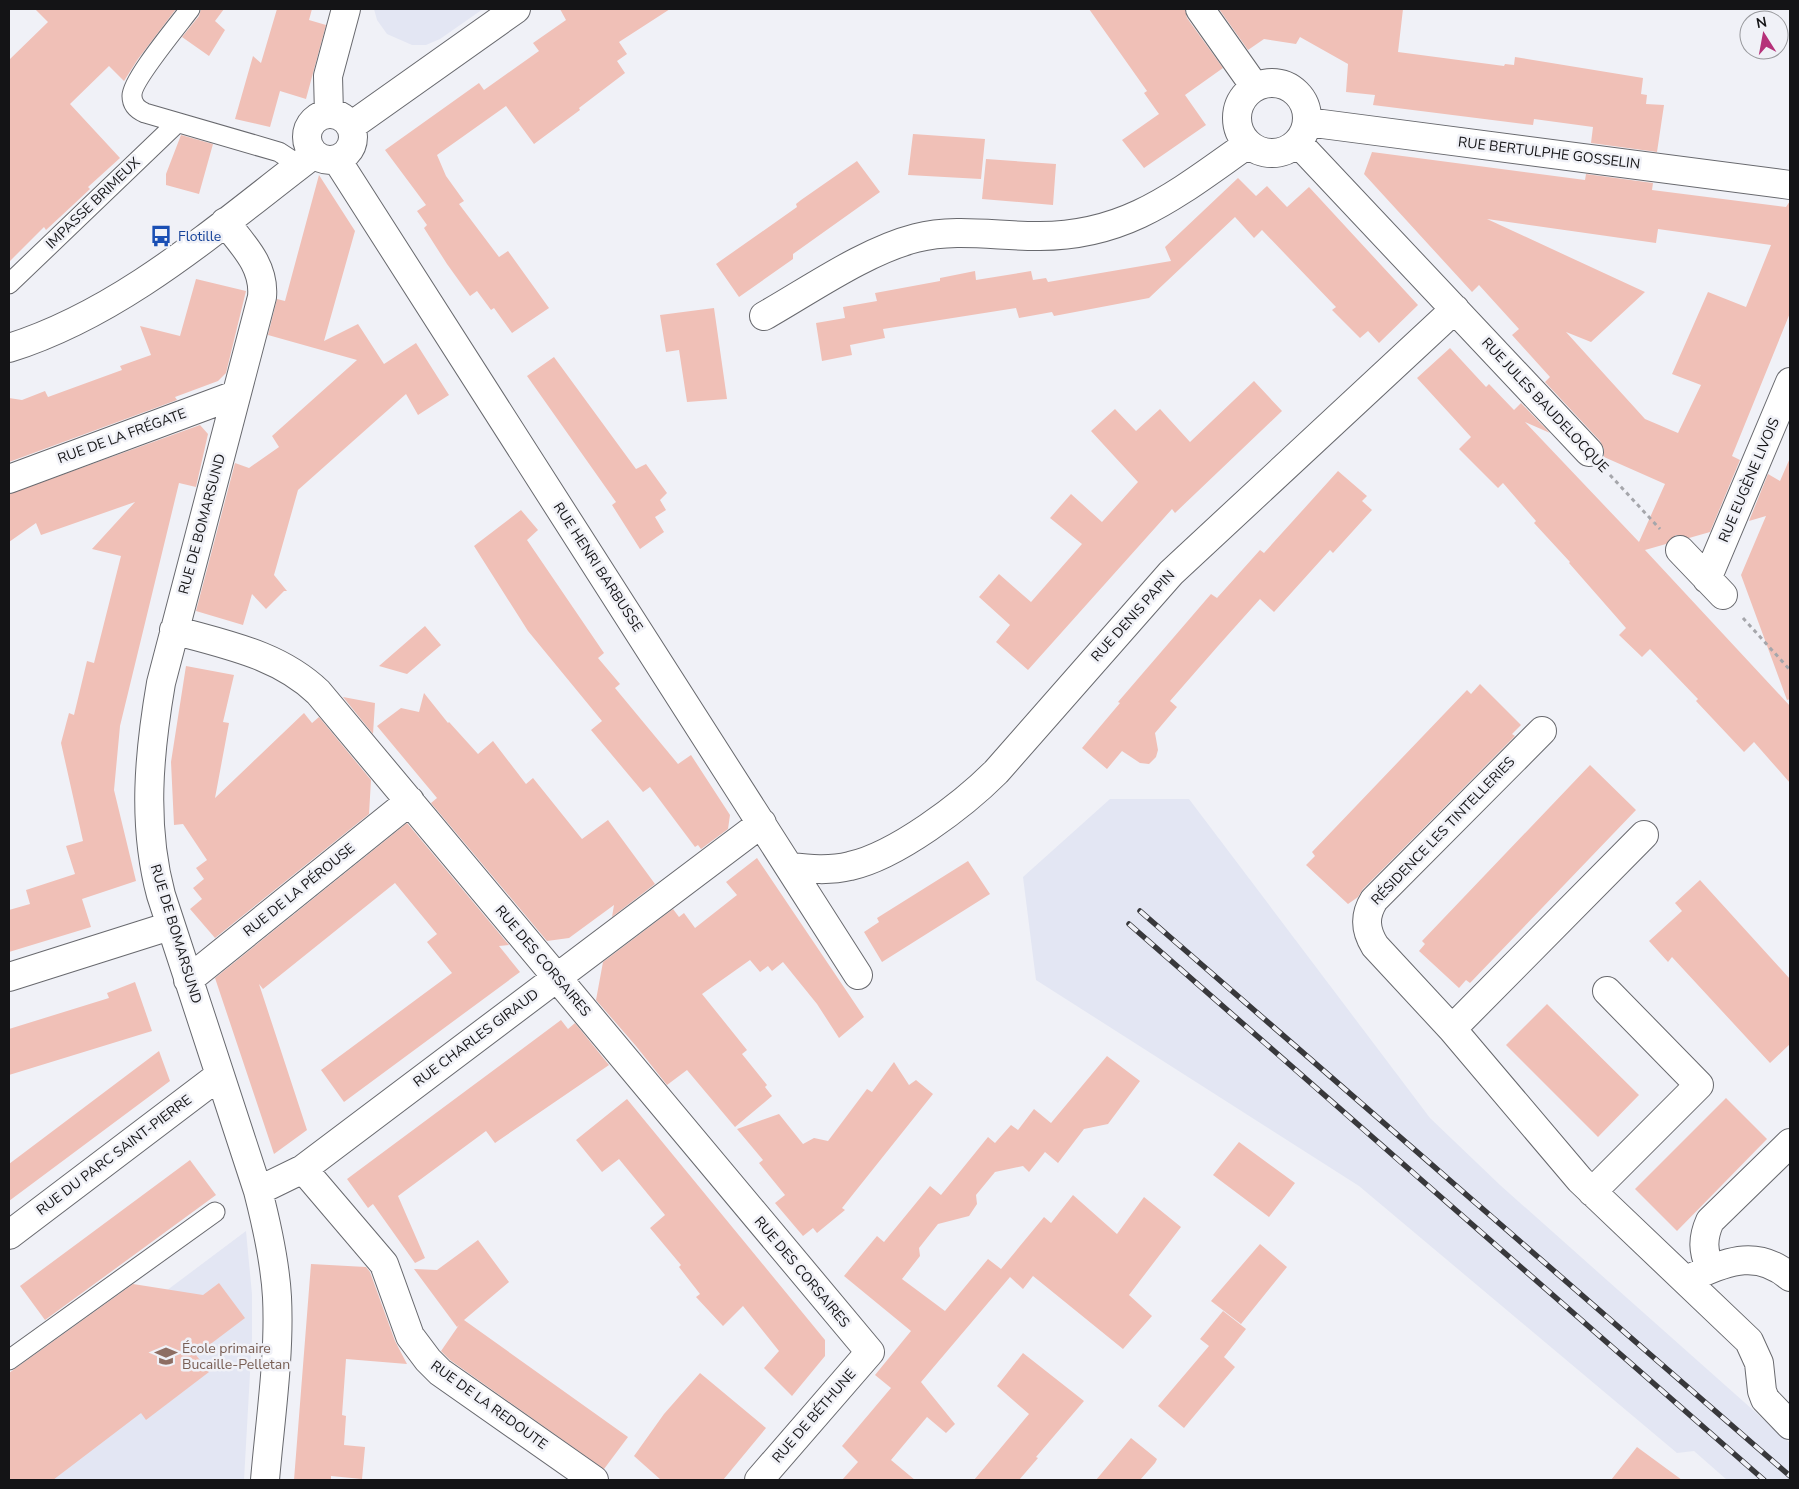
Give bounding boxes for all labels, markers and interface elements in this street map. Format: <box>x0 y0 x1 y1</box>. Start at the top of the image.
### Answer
north arrow <box>1739 10 1789 60</box>
text: N <box>1755 12 1769 33</box>
street label: RUE BERTULPHE GOSSELIN <box>1457 132 1641 174</box>
street label: IMPASSE BRIMEUX <box>42 153 144 253</box>
bus stop icon: Flotille <box>148 223 174 249</box>
place label: Flotille <box>178 227 221 246</box>
street label: RUE JULES BAUDELOCQUE <box>1477 333 1613 477</box>
street label: RUE DE LA FRÉGATE <box>55 404 189 468</box>
street label: RUE EUGÈNE LIVOIS <box>1714 414 1784 545</box>
street label: RUE DE BOMARSUND <box>174 452 230 596</box>
street label: RUE HENRI BARBUSSE <box>549 498 647 636</box>
street label: RUE DENIS PAPIN <box>1087 566 1179 666</box>
street label: RÉSIDENCE LES TINTELLERIES <box>1367 752 1519 909</box>
street label: RUE DE LA PÉROUSE <box>239 839 359 941</box>
street label: RUE DE BOMARSUND <box>146 862 206 1006</box>
street label: RUE DES CORSAIRES <box>491 901 595 1021</box>
street label: RUE CHARLES GIRAUD <box>409 985 543 1091</box>
street label: RUE DU PARC SAINT-PIERRE <box>32 1090 196 1220</box>
street label: RUE DES CORSAIRES <box>750 1212 854 1332</box>
place label: École primaire Bucaille-Pelletan <box>182 1339 290 1374</box>
school or university icon: École primaire Bucaille-Pelletan <box>153 1343 179 1369</box>
street label: RUE DE LA REDOUTE <box>427 1356 551 1454</box>
street label: RUE DE BÉTHUNE <box>768 1365 860 1467</box>

